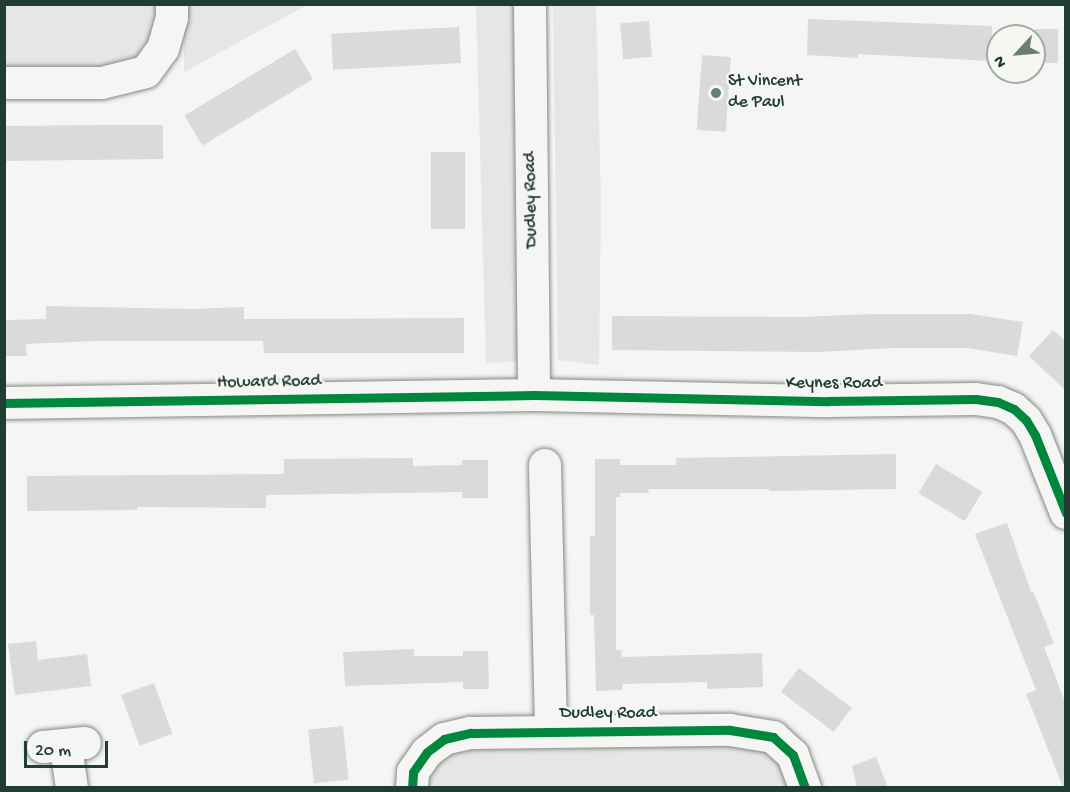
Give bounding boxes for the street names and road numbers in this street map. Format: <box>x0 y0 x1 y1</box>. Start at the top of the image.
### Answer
street label: Dudley Road <box>520 152 544 248</box>
street label: Howard Road <box>217 371 321 395</box>
street label: Keynes Road <box>786 373 882 395</box>
street label: Dudley Road <box>560 703 656 725</box>

